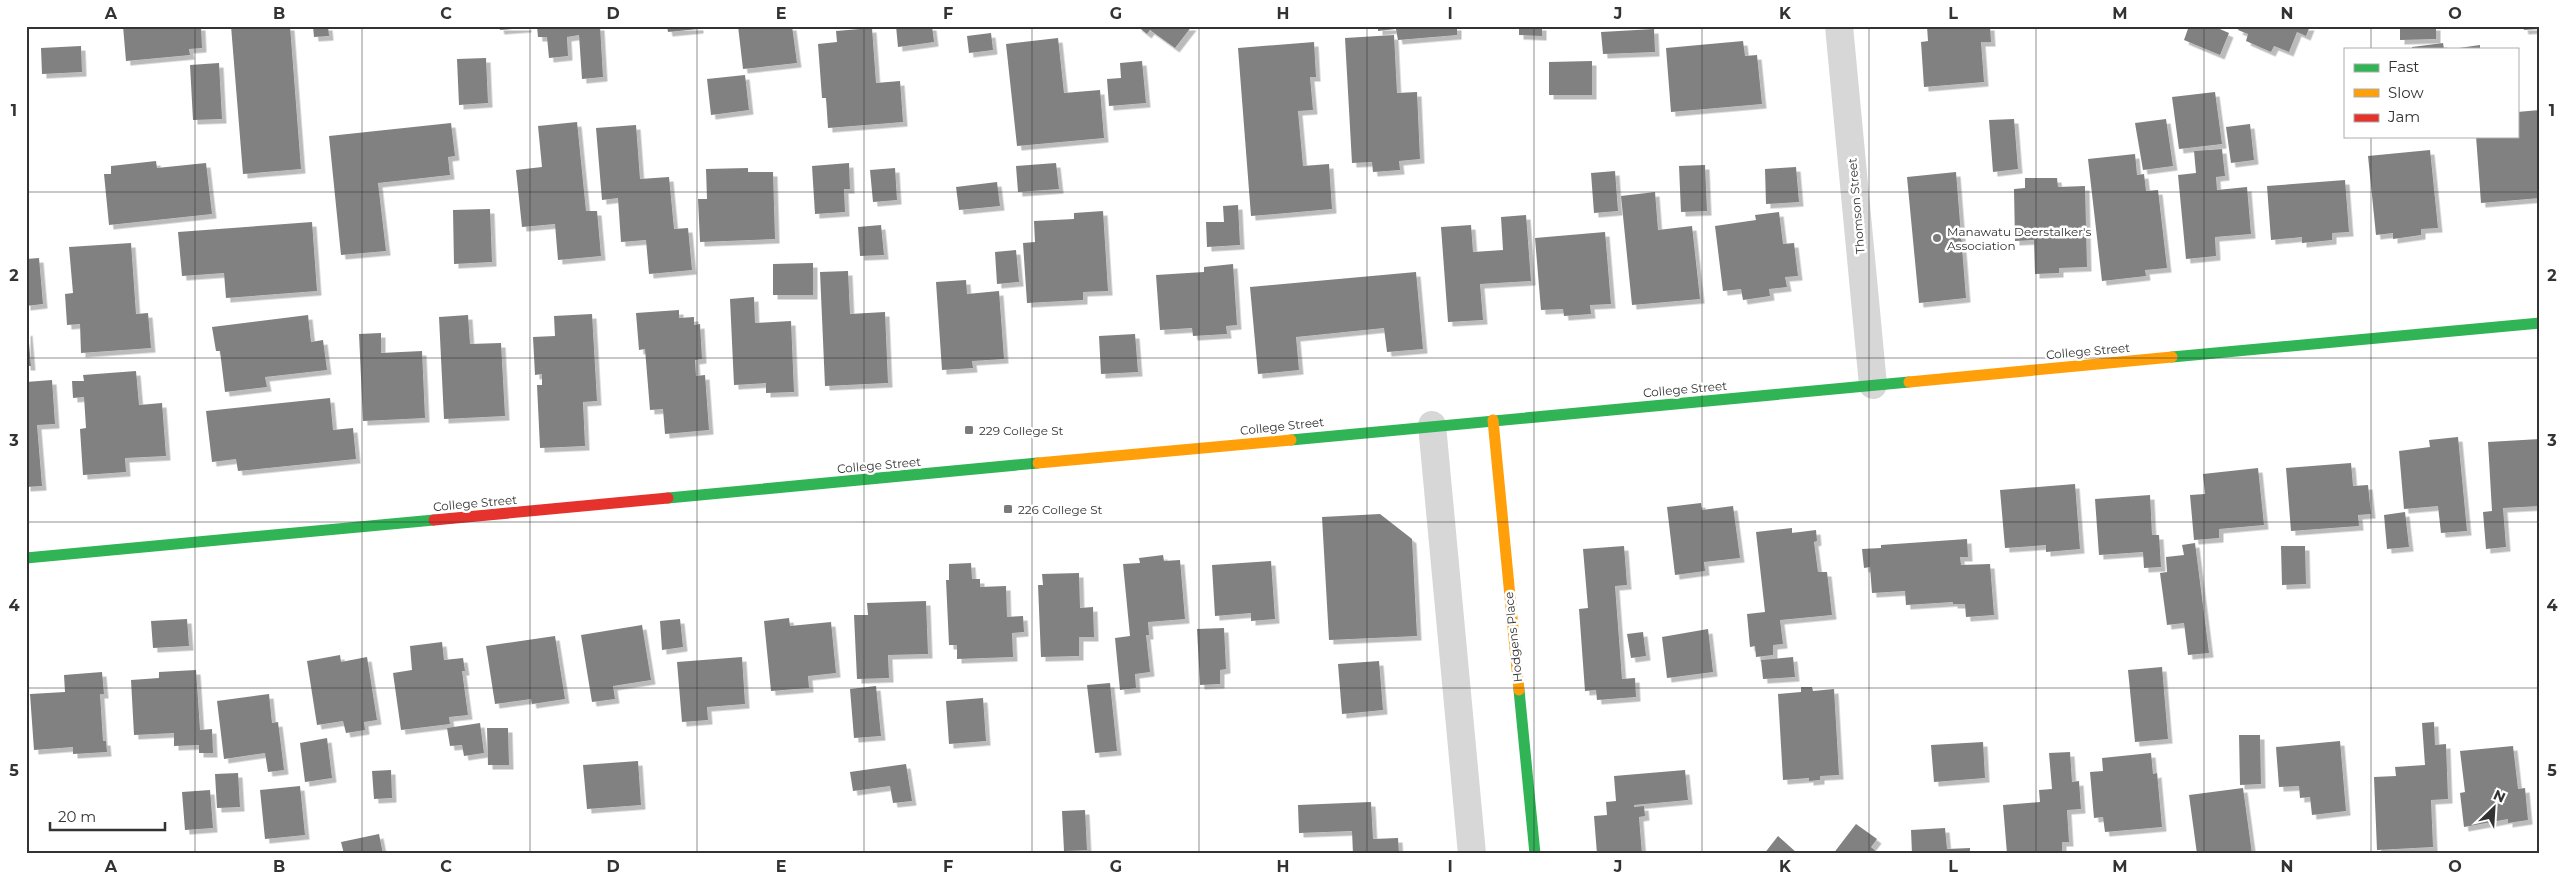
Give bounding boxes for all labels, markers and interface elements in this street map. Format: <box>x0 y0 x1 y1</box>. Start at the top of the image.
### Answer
text: A <box>104 4 118 23</box>
text: B <box>273 4 285 23</box>
text: C <box>440 4 452 23</box>
text: D <box>606 4 620 23</box>
text: E <box>776 4 786 23</box>
text: F <box>943 4 953 23</box>
text: G <box>1110 4 1122 23</box>
text: H <box>1277 4 1289 23</box>
text: I <box>1447 4 1453 23</box>
text: J <box>1613 4 1622 23</box>
text: K <box>1779 4 1792 23</box>
text: L <box>1948 4 1958 23</box>
text: M <box>2112 4 2128 23</box>
text: N <box>2281 4 2293 23</box>
text: O <box>2448 4 2462 23</box>
legend <box>2344 48 2518 138</box>
text: Fast <box>2388 57 2419 76</box>
text: Slow <box>2388 83 2424 102</box>
text: 1 <box>11 101 17 120</box>
text: 1 <box>2549 101 2555 120</box>
text: Jam <box>2387 107 2420 126</box>
street label: Thomson Street <box>1844 157 1868 255</box>
place label: Manawatu Deerstalker's Association <box>1947 224 2091 253</box>
marker: Manawatu Deerstalker's Association <box>1931 232 1943 244</box>
text: 2 <box>9 266 19 285</box>
text: 2 <box>2547 266 2557 285</box>
street label: College Street <box>2045 340 2131 362</box>
street label: College Street <box>1642 378 1728 400</box>
street label: College Street <box>1239 414 1325 438</box>
place label: 229 College St <box>979 423 1064 438</box>
marker: 229 College St <box>963 424 975 436</box>
text: 3 <box>8 431 19 450</box>
text: 3 <box>2546 431 2557 450</box>
street label: College Street <box>836 454 922 476</box>
street label: College Street <box>432 492 518 514</box>
place label: 226 College St <box>1018 502 1103 517</box>
marker: 226 College St <box>1002 503 1014 515</box>
street label: Hodgens Place <box>1501 591 1525 683</box>
text: 4 <box>8 596 20 615</box>
text: 4 <box>2546 596 2558 615</box>
text: 5 <box>9 761 19 780</box>
text: 5 <box>2547 761 2557 780</box>
north arrow <box>2468 782 2518 832</box>
text: N <box>2491 786 2508 807</box>
scale bar <box>50 800 165 832</box>
text: 20 m <box>58 807 96 826</box>
text: A <box>104 857 118 876</box>
text: B <box>273 857 285 876</box>
text: C <box>440 857 452 876</box>
text: D <box>606 857 620 876</box>
text: E <box>776 857 786 876</box>
text: F <box>943 857 953 876</box>
text: G <box>1110 857 1122 876</box>
text: H <box>1277 857 1289 876</box>
text: I <box>1447 857 1453 876</box>
text: J <box>1613 857 1622 876</box>
text: K <box>1779 857 1792 876</box>
text: L <box>1948 857 1958 876</box>
text: M <box>2112 857 2128 876</box>
text: N <box>2281 857 2293 876</box>
text: O <box>2448 857 2462 876</box>

